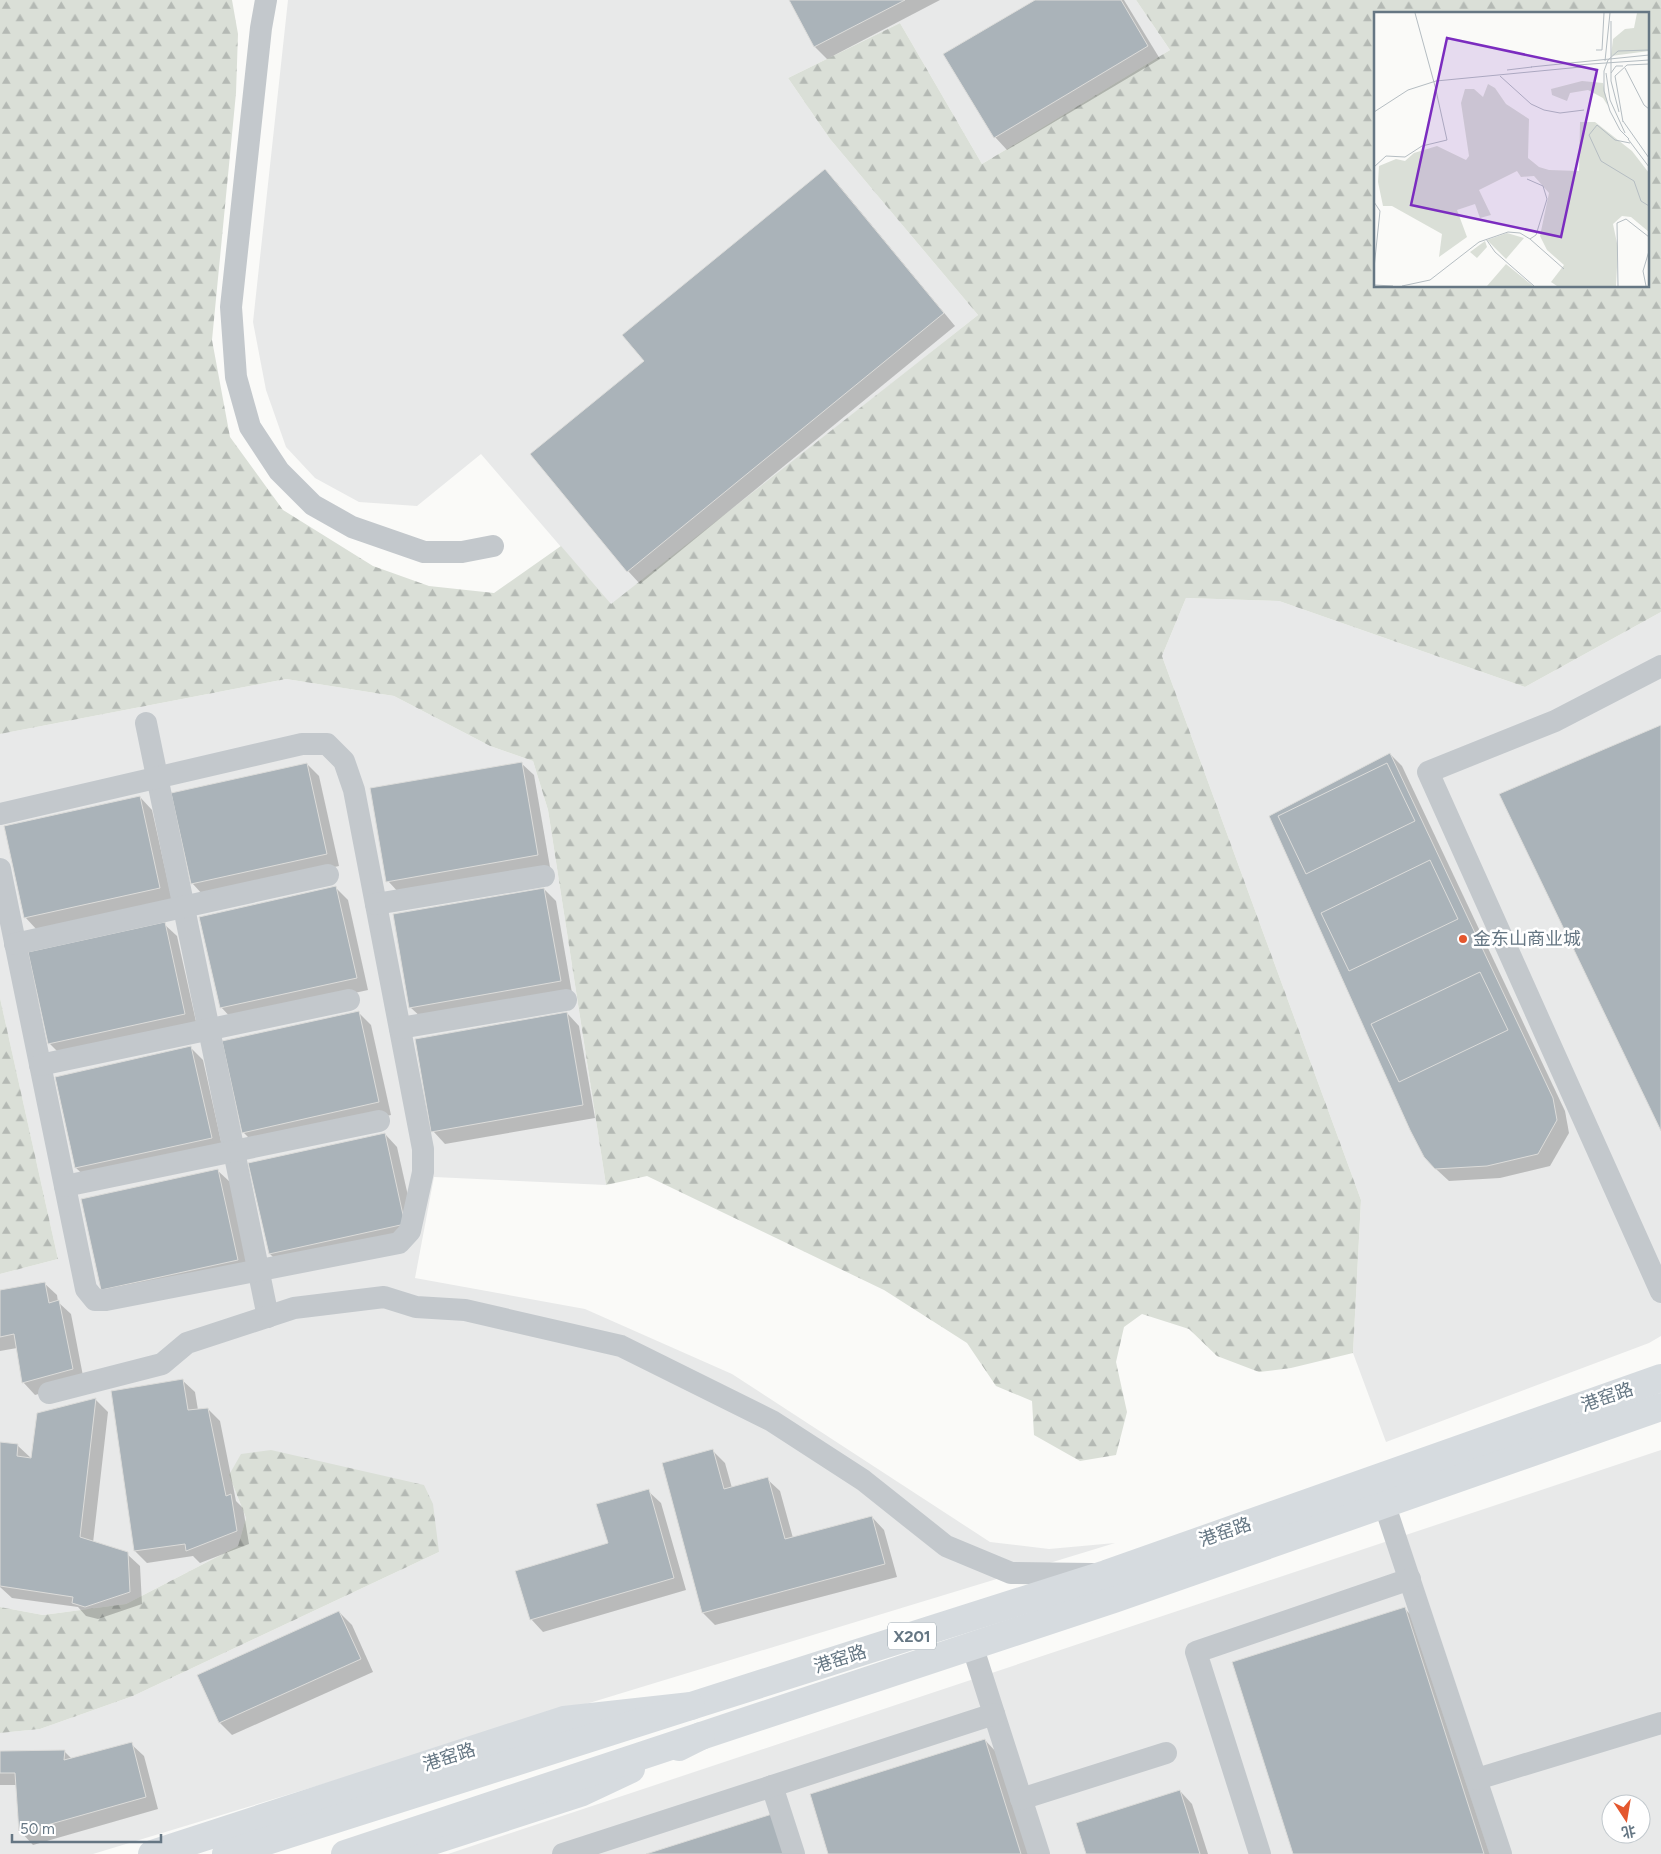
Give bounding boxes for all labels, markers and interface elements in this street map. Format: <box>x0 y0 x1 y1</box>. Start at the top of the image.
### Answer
inset map <box>1374 12 1648 288</box>
place label: 金东山商业城 <box>1473 928 1581 950</box>
marker: 金东山商业城 <box>1457 933 1469 945</box>
street label: 港窑路 <box>1578 1378 1636 1416</box>
street label: 港窑路 <box>1196 1513 1254 1551</box>
road number: X201 <box>888 1622 936 1650</box>
street label: 港窑路 <box>811 1640 869 1678</box>
street label: 港窑路 <box>420 1738 478 1776</box>
north arrow <box>1601 1794 1651 1844</box>
scale bar <box>12 1812 161 1844</box>
text: 50 m <box>20 1820 55 1838</box>
text: 北 <box>1620 1821 1637 1841</box>

